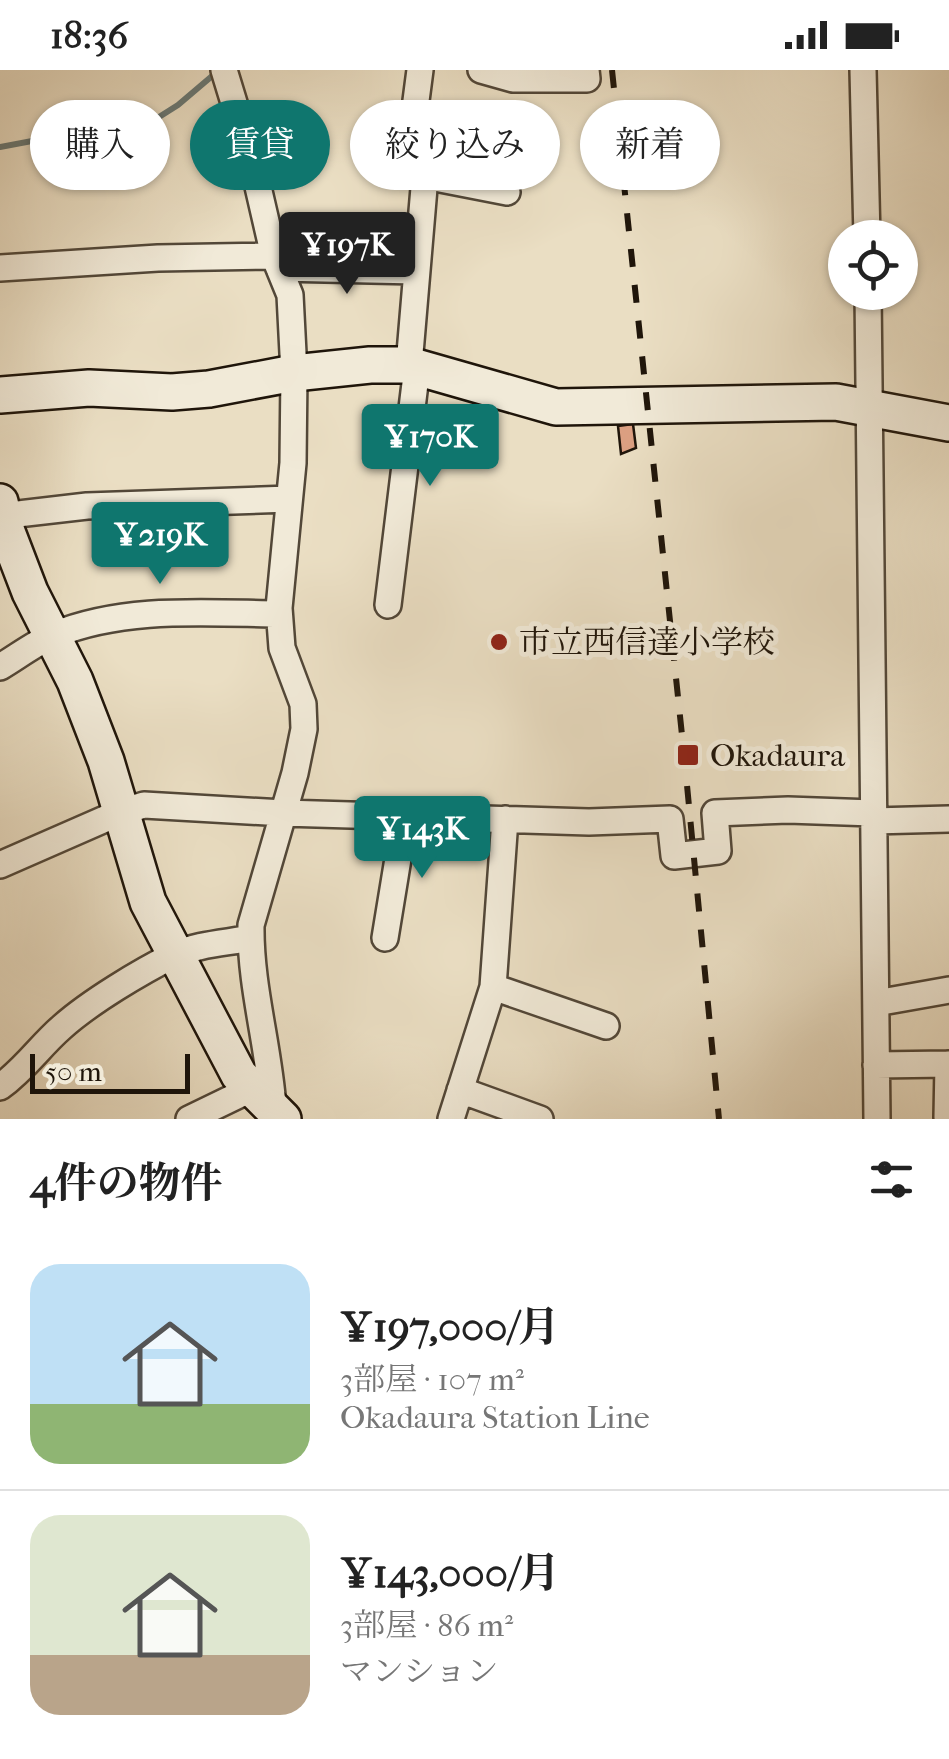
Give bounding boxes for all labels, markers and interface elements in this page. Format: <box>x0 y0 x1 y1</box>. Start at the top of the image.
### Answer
text: 18:36 <box>50 13 128 58</box>
chip: 購入 <box>30 100 170 190</box>
chip: 賃貸 <box>190 100 330 190</box>
chip: 絞り込み <box>350 100 560 190</box>
chip: 新着 <box>580 100 720 190</box>
pin: ¥197K <box>277 212 417 297</box>
map controls <box>828 220 918 310</box>
button: locate <box>828 220 918 310</box>
text: ¥197K <box>301 226 393 263</box>
pin: ¥170K <box>360 404 500 489</box>
text: ¥170K <box>384 418 476 455</box>
pin: ¥219K <box>90 502 230 587</box>
text: ¥219K <box>114 516 206 553</box>
place label: 市立西信達小学校 <box>519 624 775 661</box>
marker: 市立西信達小学校 <box>488 631 510 653</box>
place label: Okadaura <box>710 737 846 774</box>
marker: Okadaura <box>675 742 701 768</box>
pin: ¥143K <box>352 796 492 881</box>
text: ¥143K <box>376 810 468 847</box>
scale bar <box>30 1049 190 1094</box>
text: 50 m <box>45 1055 102 1088</box>
icon: filters <box>864 1152 919 1207</box>
text: 4件の物件 <box>30 1159 223 1208</box>
text: ¥197,000/月 <box>340 1303 560 1352</box>
icon: home <box>110 1304 230 1424</box>
text: 3部屋 · 107 m² <box>340 1361 524 1398</box>
text: Okadaura Station Line <box>340 1399 650 1436</box>
text: ¥143,000/月 <box>340 1549 560 1598</box>
icon: home <box>110 1555 230 1675</box>
text: 3部屋 · 86 m² <box>340 1607 513 1644</box>
text: マンション <box>340 1653 499 1690</box>

